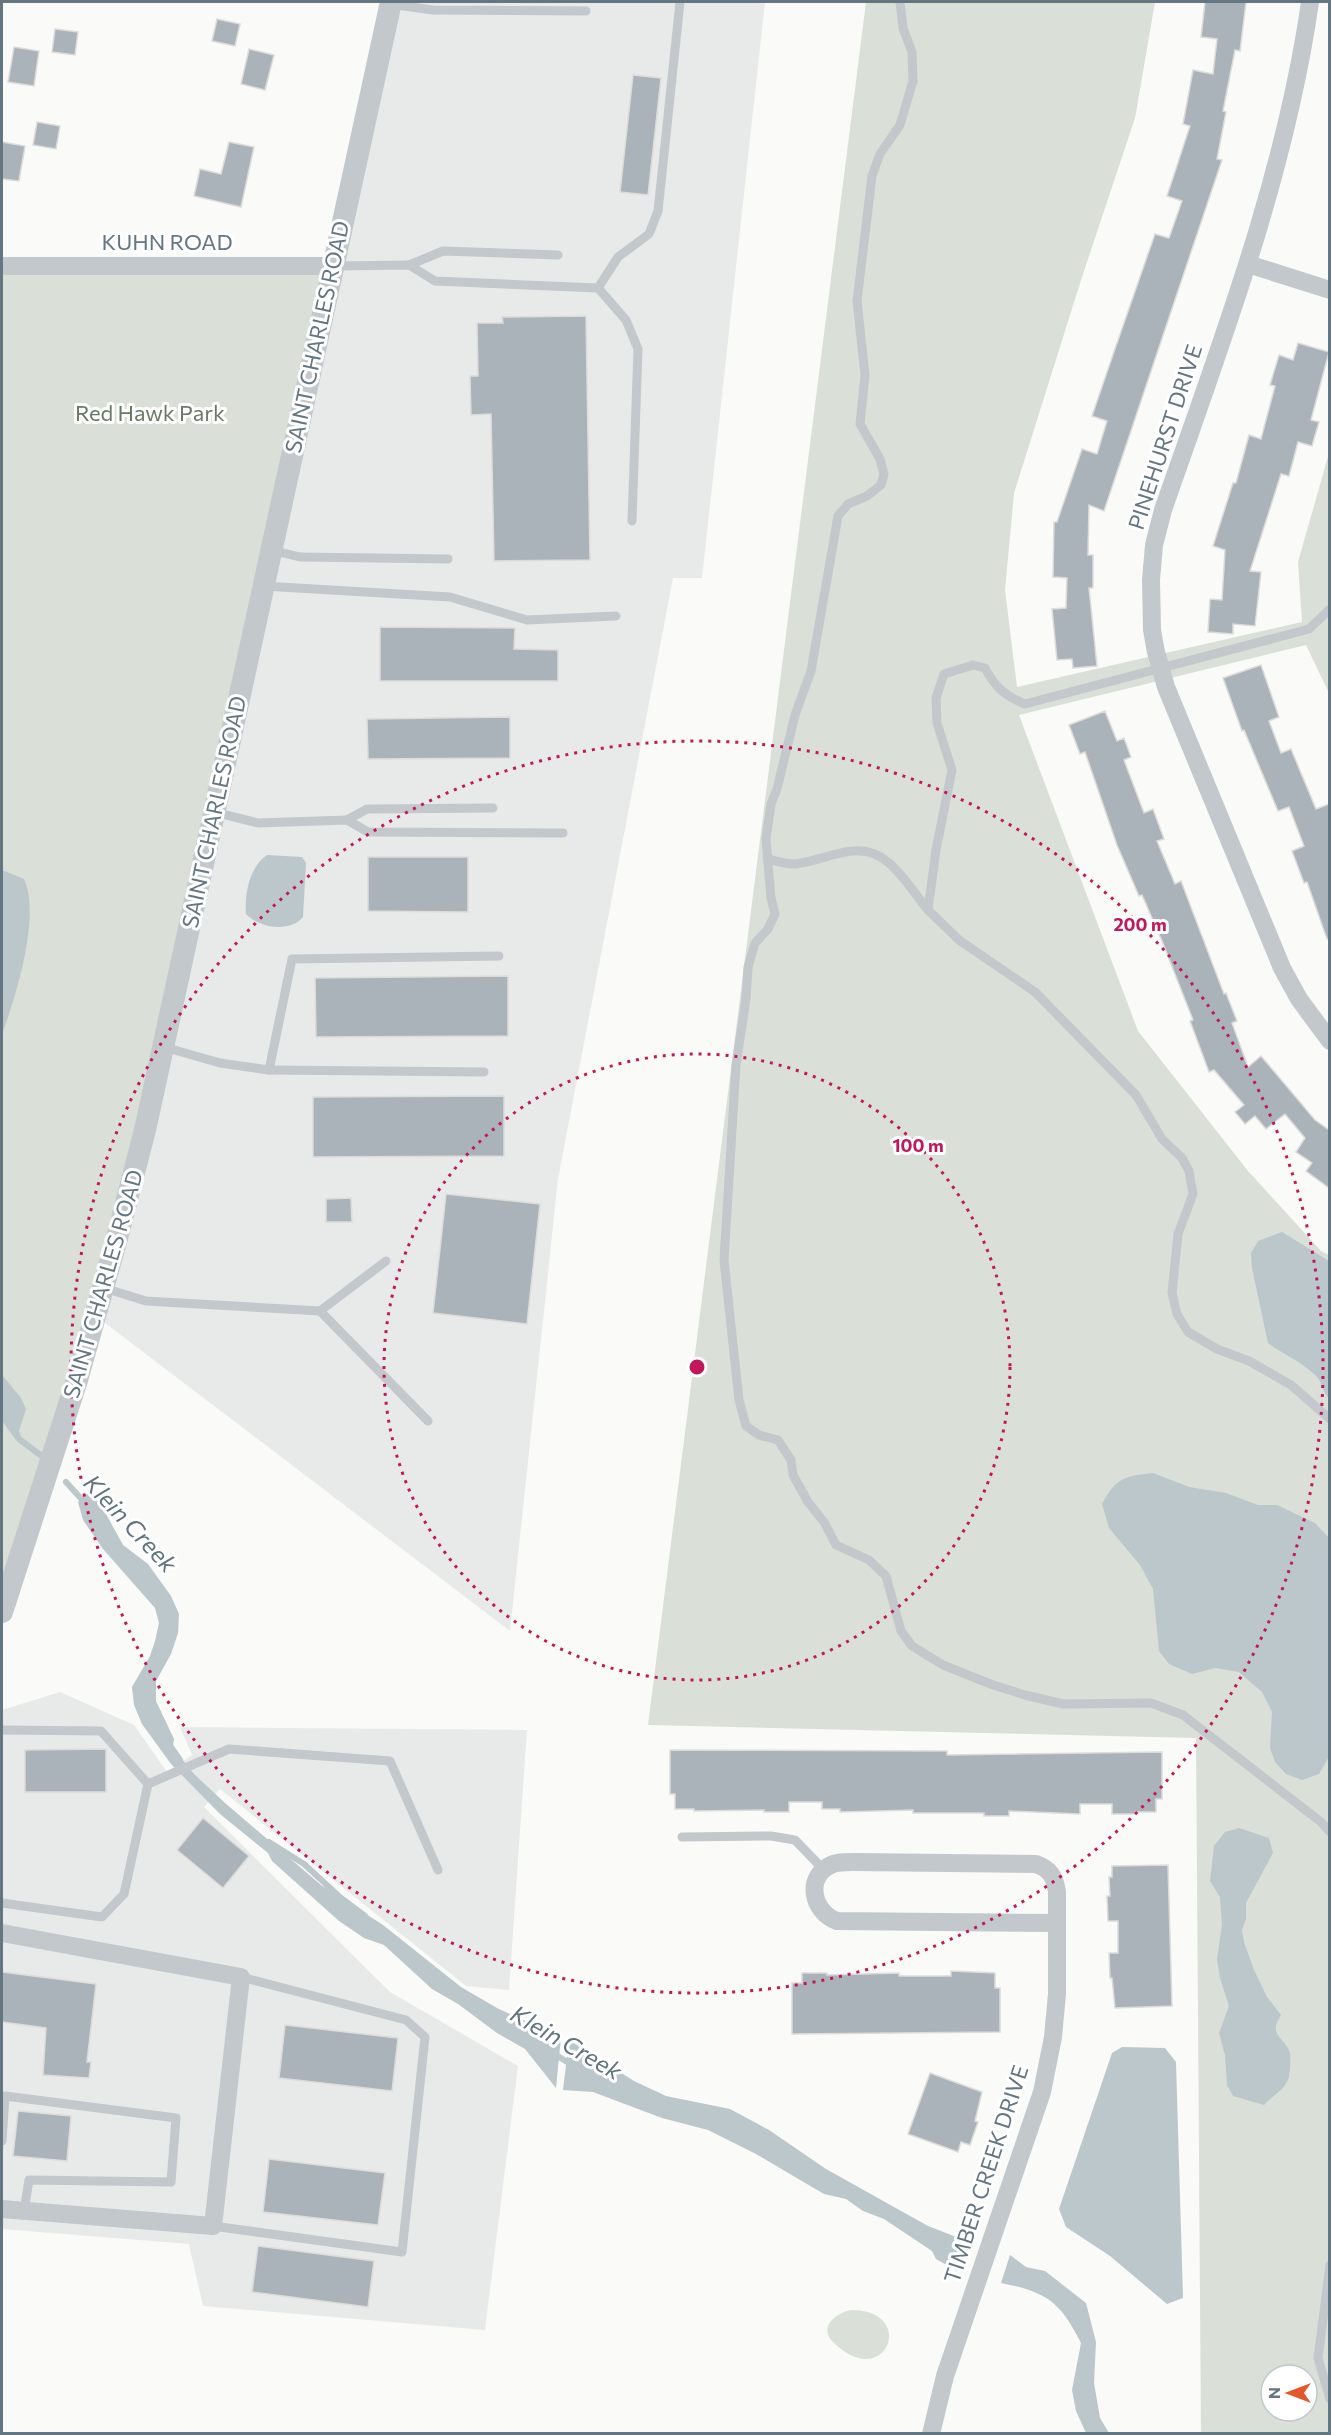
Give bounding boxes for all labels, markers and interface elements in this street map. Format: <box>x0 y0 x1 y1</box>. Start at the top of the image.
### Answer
street label: SAINT CHARLES ROAD <box>279 218 354 455</box>
street label: KUHN ROAD <box>101 228 233 255</box>
street label: PINEHURST DRIVE <box>1122 341 1207 533</box>
park label: Red Hawk Park <box>75 399 225 426</box>
street label: SAINT CHARLES ROAD <box>176 693 251 930</box>
text: 200 m <box>1113 913 1167 935</box>
text: 100 m <box>892 1134 944 1156</box>
street label: SAINT CHARLES ROAD <box>57 1166 148 1401</box>
centre of rings <box>687 1357 707 1377</box>
water label: Klein Creek <box>78 1468 184 1579</box>
water label: Klein Creek <box>506 1998 628 2086</box>
street label: TIMBER CREEK DRIVE <box>938 2061 1034 2286</box>
north arrow <box>1259 2363 1319 2423</box>
text: N <box>1264 2387 1283 2399</box>

